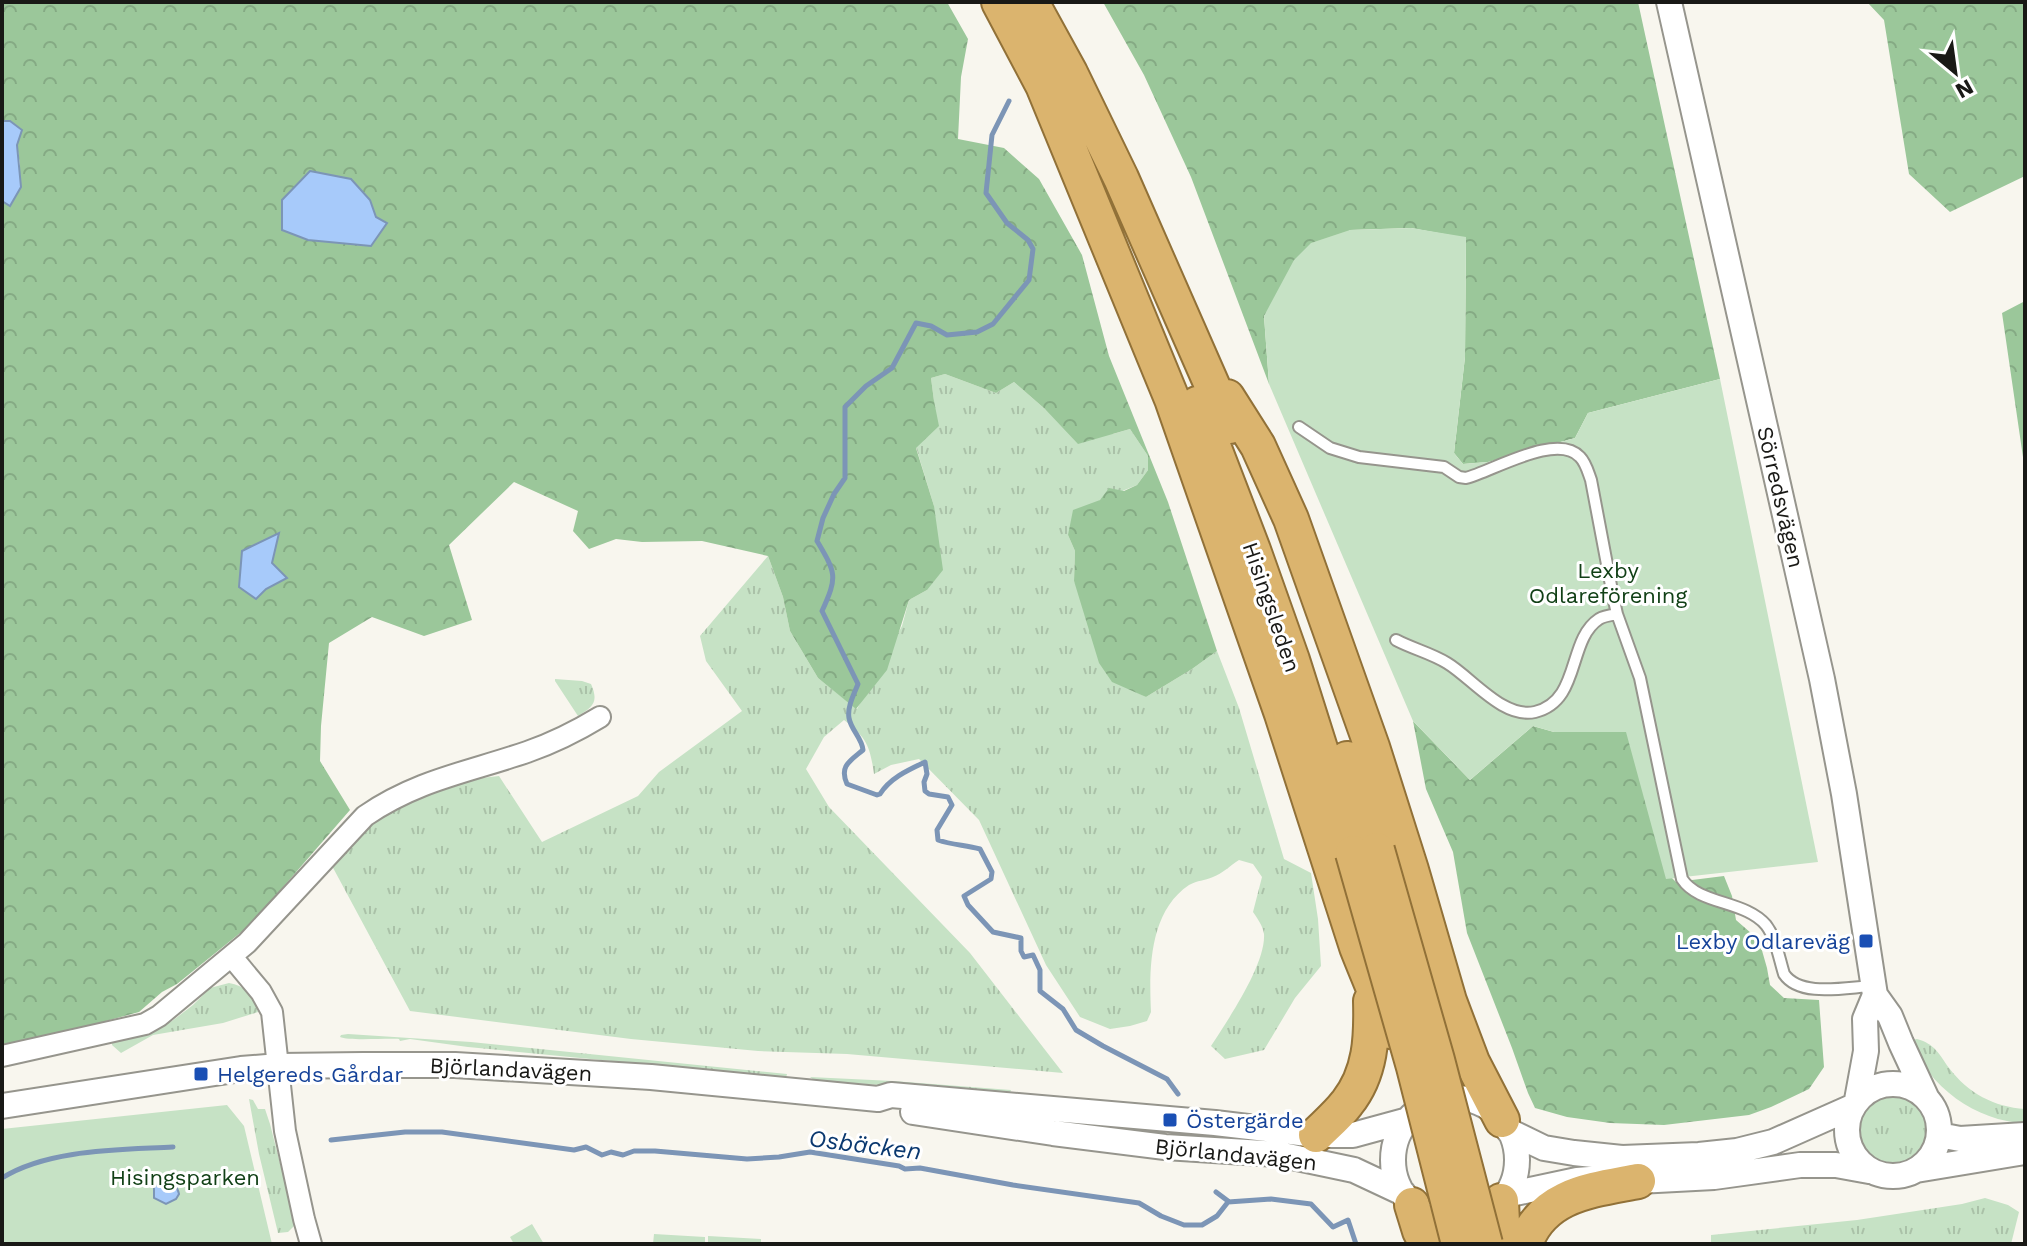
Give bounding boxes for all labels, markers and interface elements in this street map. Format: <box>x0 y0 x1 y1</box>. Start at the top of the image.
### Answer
north arrow <box>1915 32 1995 112</box>
text: N <box>1951 74 1978 104</box>
street label: Sörredsvägen <box>1752 424 1809 570</box>
street label: Hisingsleden <box>1238 539 1305 675</box>
park label: Lexby Odlareförening <box>1529 558 1687 608</box>
place label: Lexby Odlareväg <box>1676 929 1850 954</box>
marker: Lexby Odlareväg <box>1857 932 1875 950</box>
street label: Björlandavägen <box>429 1053 593 1086</box>
place label: Helgereds Gårdar <box>217 1062 403 1087</box>
marker: Helgereds Gårdar <box>192 1065 210 1083</box>
place label: Östergärde <box>1186 1108 1304 1133</box>
marker: Östergärde <box>1161 1111 1179 1129</box>
water label: Osbäcken <box>807 1124 923 1166</box>
street label: Björlandavägen <box>1154 1134 1318 1175</box>
park label: Hisingsparken <box>110 1165 260 1190</box>

